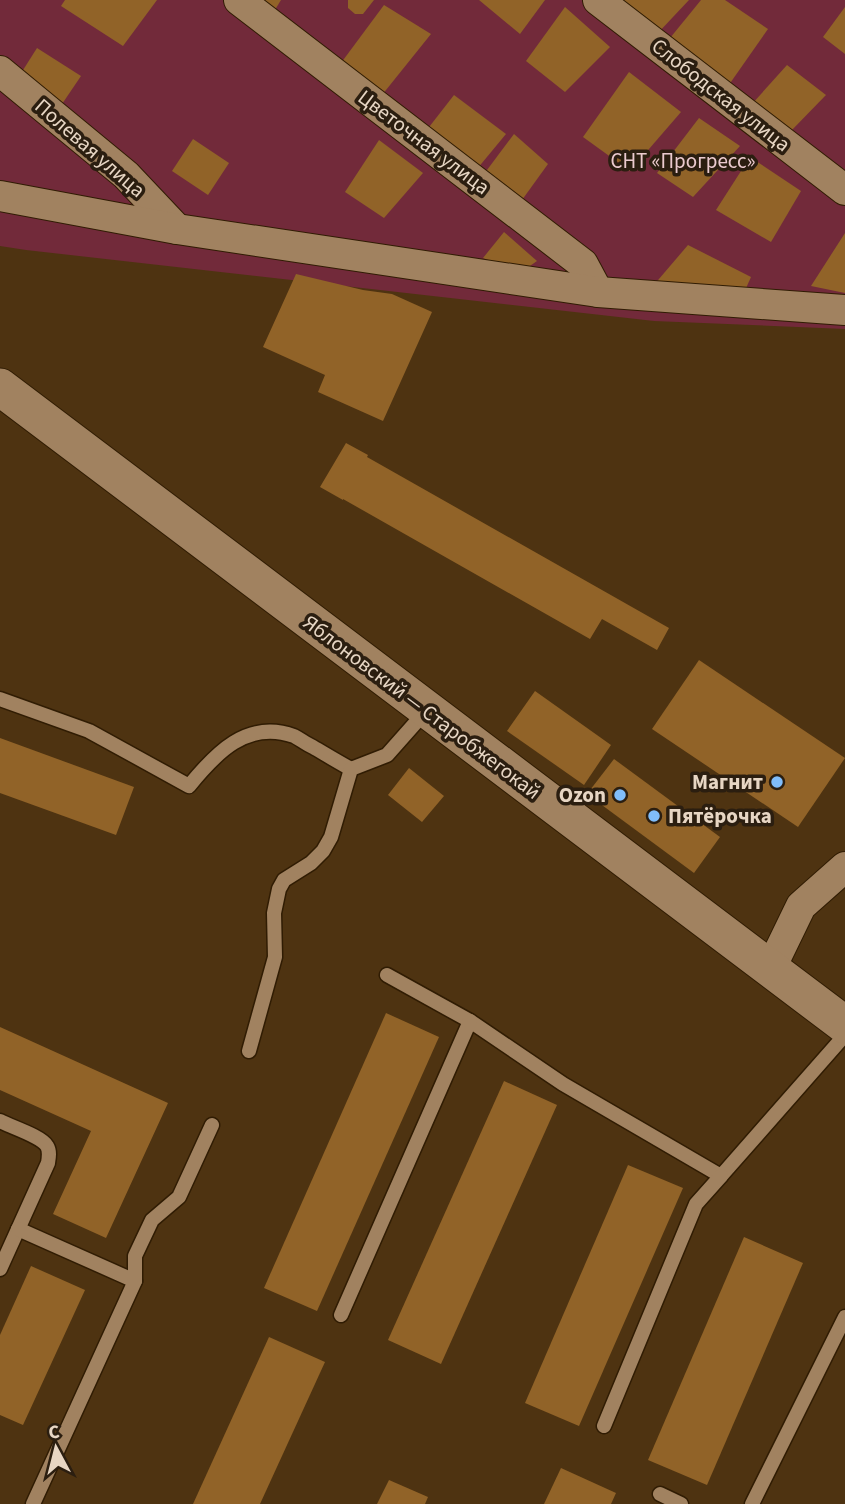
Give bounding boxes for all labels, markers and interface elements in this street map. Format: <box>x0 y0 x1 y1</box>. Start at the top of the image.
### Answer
street label: Слободская улица <box>645 31 797 159</box>
street label: Цветочная улица <box>352 82 496 202</box>
street label: Полевая улица <box>28 91 152 205</box>
park label: СНТ «Прогресс» <box>610 146 756 176</box>
street label: Яблоновский — Старобжегокай <box>297 608 547 806</box>
place label: Магнит <box>692 767 763 797</box>
marker: Магнит <box>769 774 785 790</box>
place label: Ozon <box>559 780 606 810</box>
marker: Ozon <box>612 787 628 803</box>
place label: Пятёрочка <box>668 801 772 831</box>
marker: Пятёрочка <box>646 808 662 824</box>
north arrow <box>21 1413 91 1483</box>
text: С <box>47 1419 61 1447</box>

